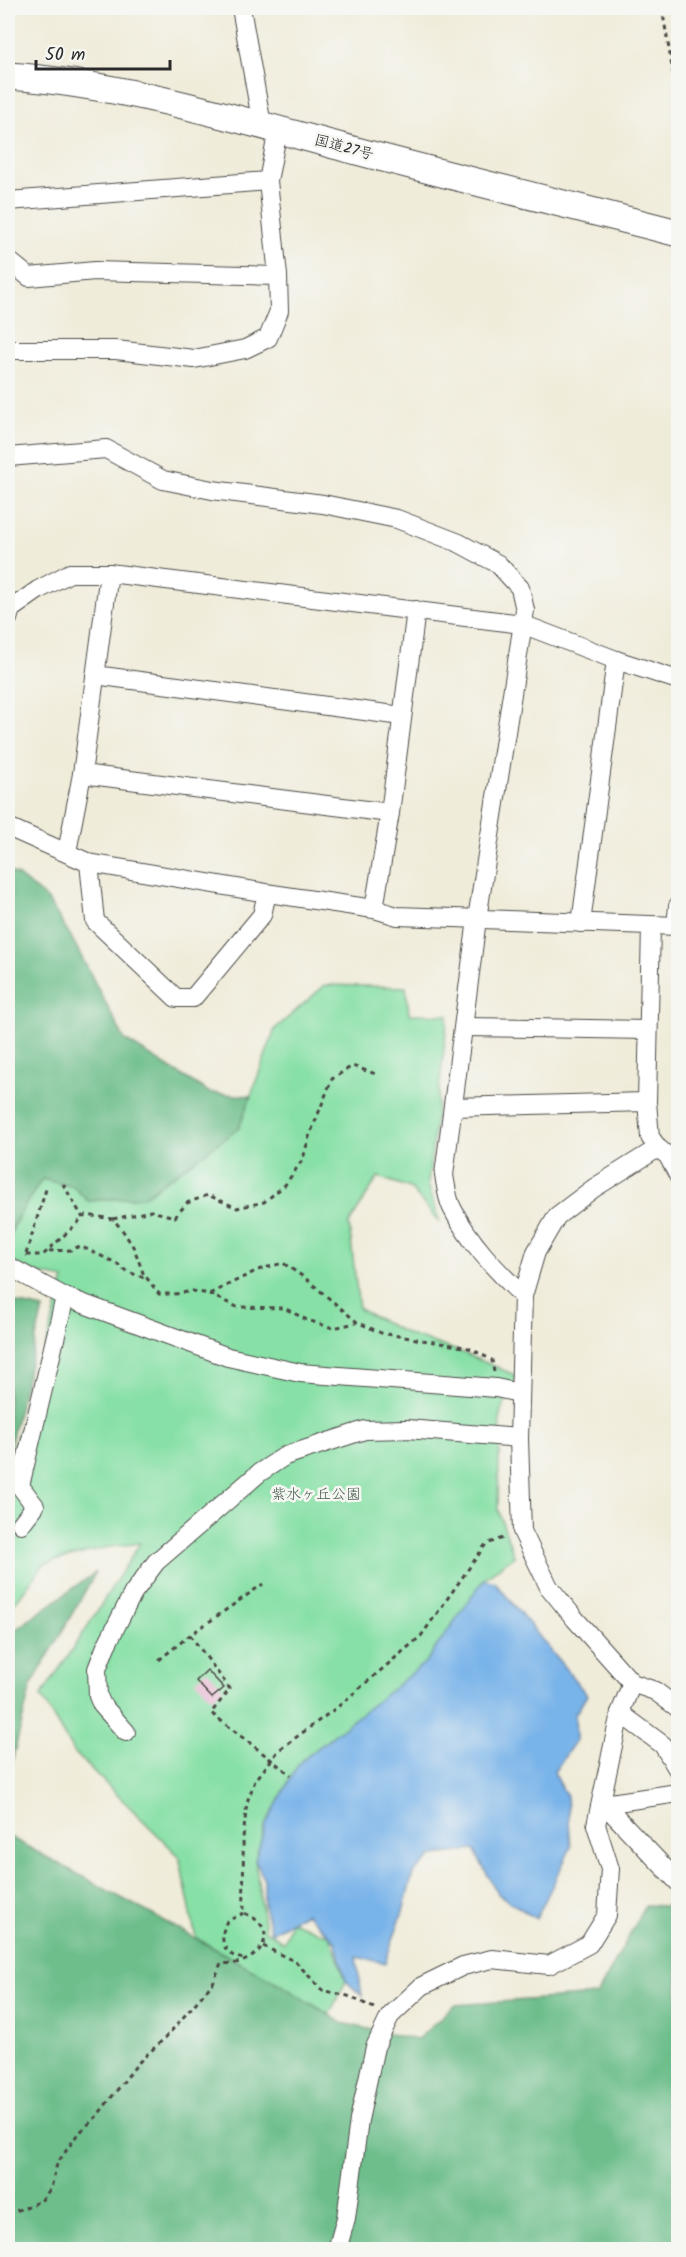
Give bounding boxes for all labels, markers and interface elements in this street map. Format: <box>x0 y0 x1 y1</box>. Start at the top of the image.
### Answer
scale bar <box>36 33 170 71</box>
text: 50 m <box>45 41 85 70</box>
street label: 国道27号 <box>311 129 376 167</box>
park label: 紫水ヶ丘公園 <box>271 1483 361 1507</box>

